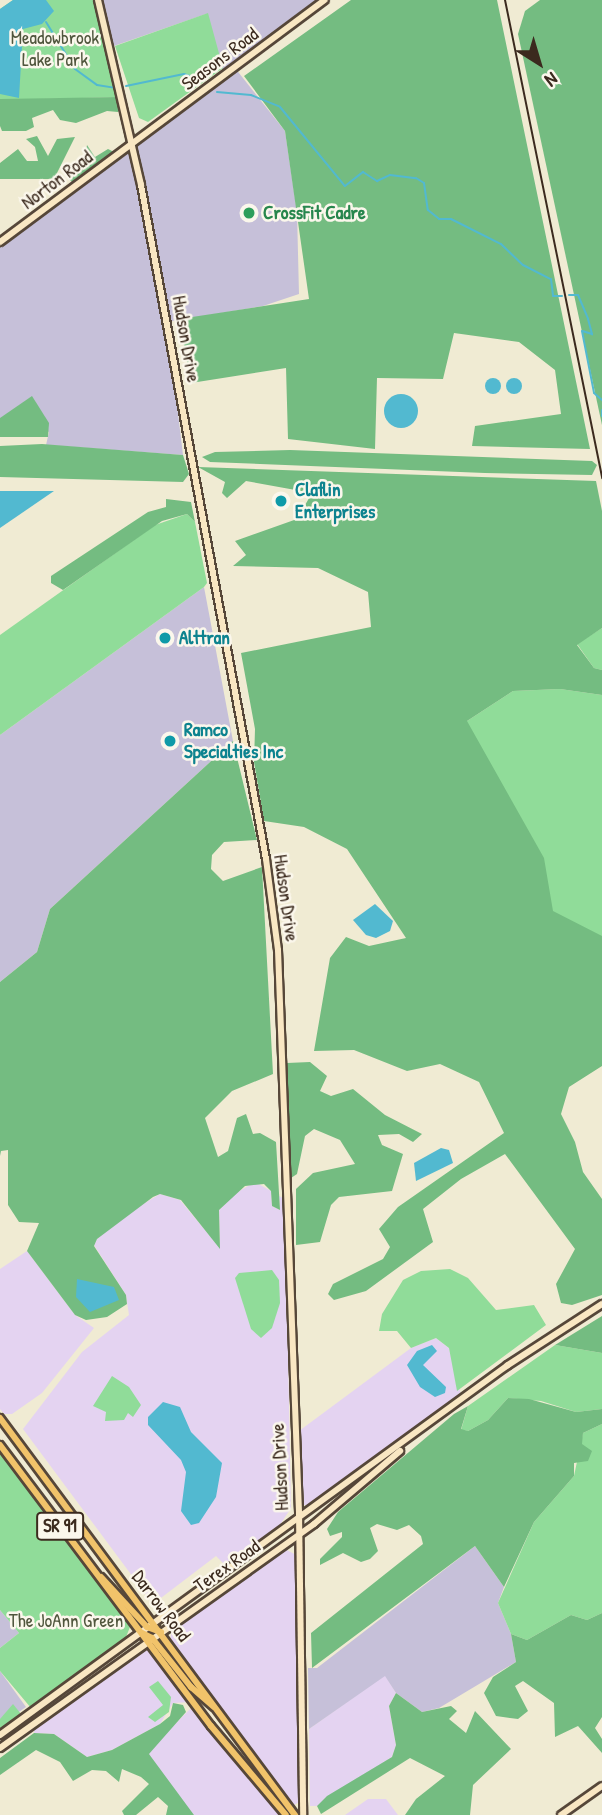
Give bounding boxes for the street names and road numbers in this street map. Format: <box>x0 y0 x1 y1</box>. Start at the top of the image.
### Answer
street label: Seasons Road <box>177 23 263 95</box>
street label: Norton Road <box>17 146 97 214</box>
street label: Hudson Drive <box>167 294 205 384</box>
street label: Hudson Drive <box>269 853 303 943</box>
street label: Hudson Drive <box>266 1423 294 1511</box>
road number: SR 91 <box>36 1512 84 1540</box>
street label: Terex Road <box>190 1535 264 1597</box>
street label: Darrow Road <box>127 1566 195 1646</box>

